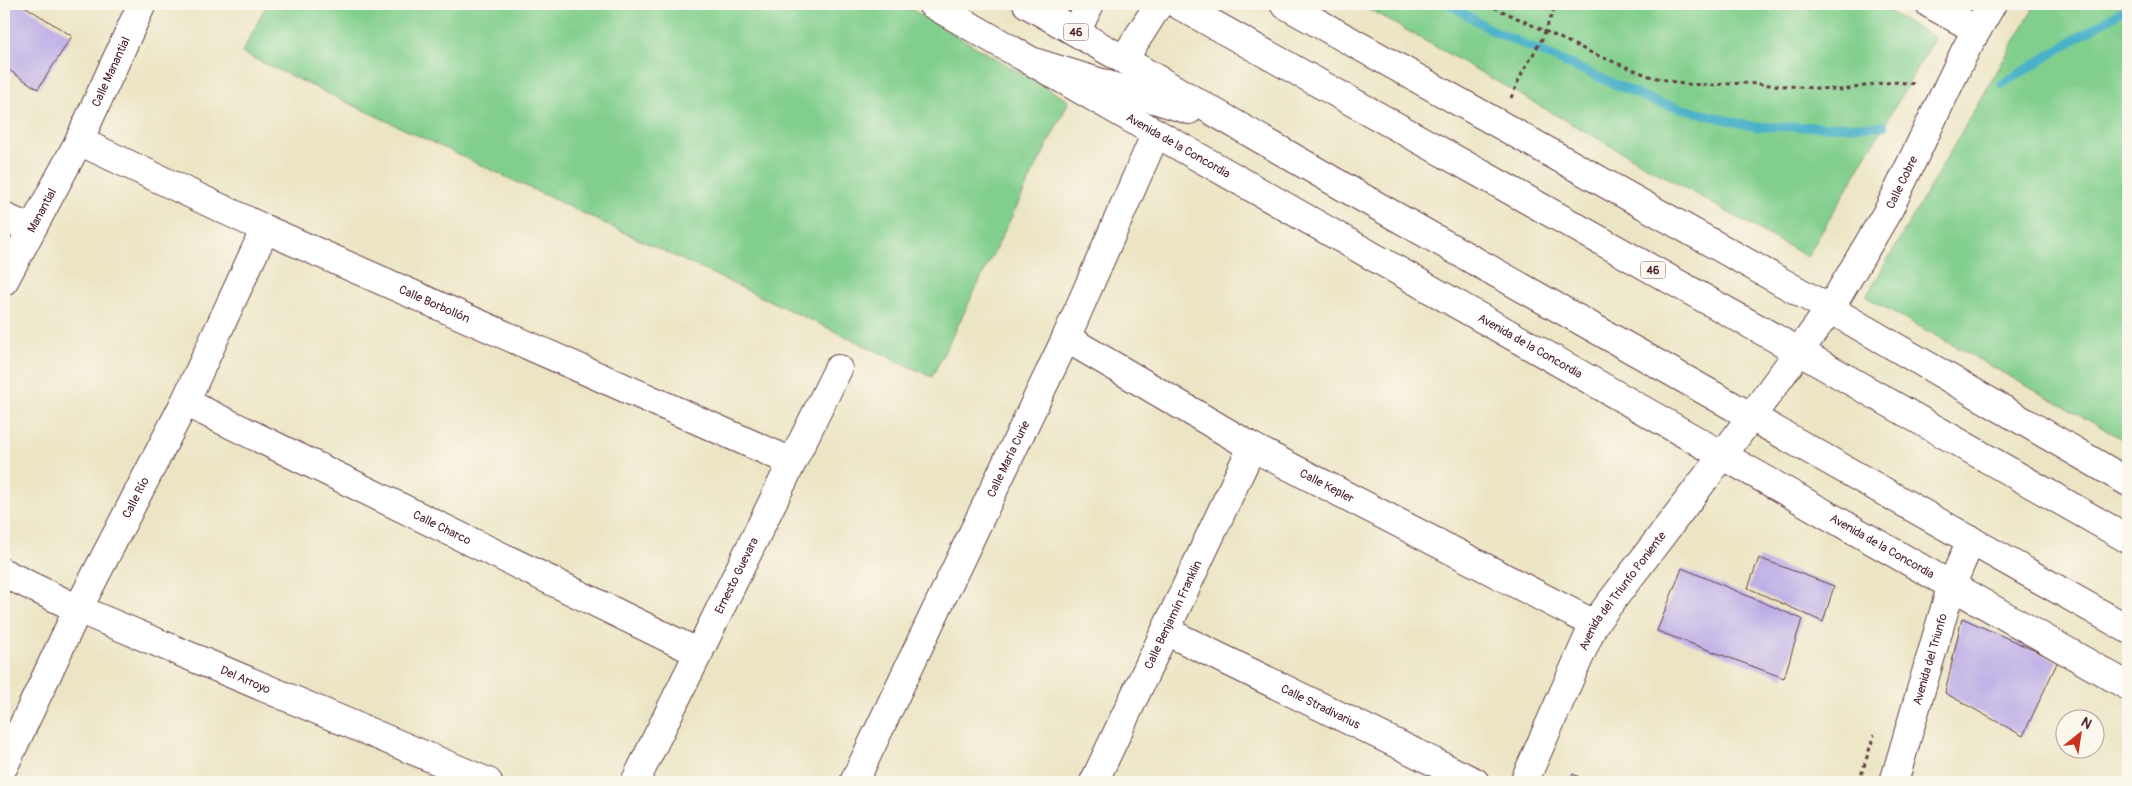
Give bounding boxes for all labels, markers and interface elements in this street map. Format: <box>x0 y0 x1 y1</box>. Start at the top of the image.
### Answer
road number: 46 <box>1064 24 1088 41</box>
street label: Calle Manantial <box>89 35 134 109</box>
street label: Avenida de la Concordia <box>1123 110 1233 182</box>
street label: Calle Cobre <box>1883 154 1921 212</box>
street label: Manantial <box>24 186 60 235</box>
road number: 46 <box>1640 262 1666 278</box>
street label: Calle Borbollón <box>396 282 472 327</box>
street label: Avenida de la Concordia <box>1475 311 1585 382</box>
street label: Calle María Curie <box>984 418 1033 500</box>
street label: Calle Kepler <box>1297 466 1357 507</box>
street label: Calle Río <box>119 474 153 521</box>
street label: Calle Charco <box>410 507 474 549</box>
street label: Avenida de la Concordia <box>1827 511 1937 582</box>
street label: Avenida del Triunfo Poniente <box>1576 529 1670 653</box>
street label: Ernesto Guevara <box>712 535 762 617</box>
street label: Calle Benjamín Franklin <box>1141 558 1206 672</box>
street label: Avenida del Triunfo <box>1910 611 1951 707</box>
street label: Del Arroyo <box>218 663 273 698</box>
street label: Calle Stradivarius <box>1278 681 1363 733</box>
north arrow <box>2054 708 2104 758</box>
text: N <box>2078 713 2095 733</box>

